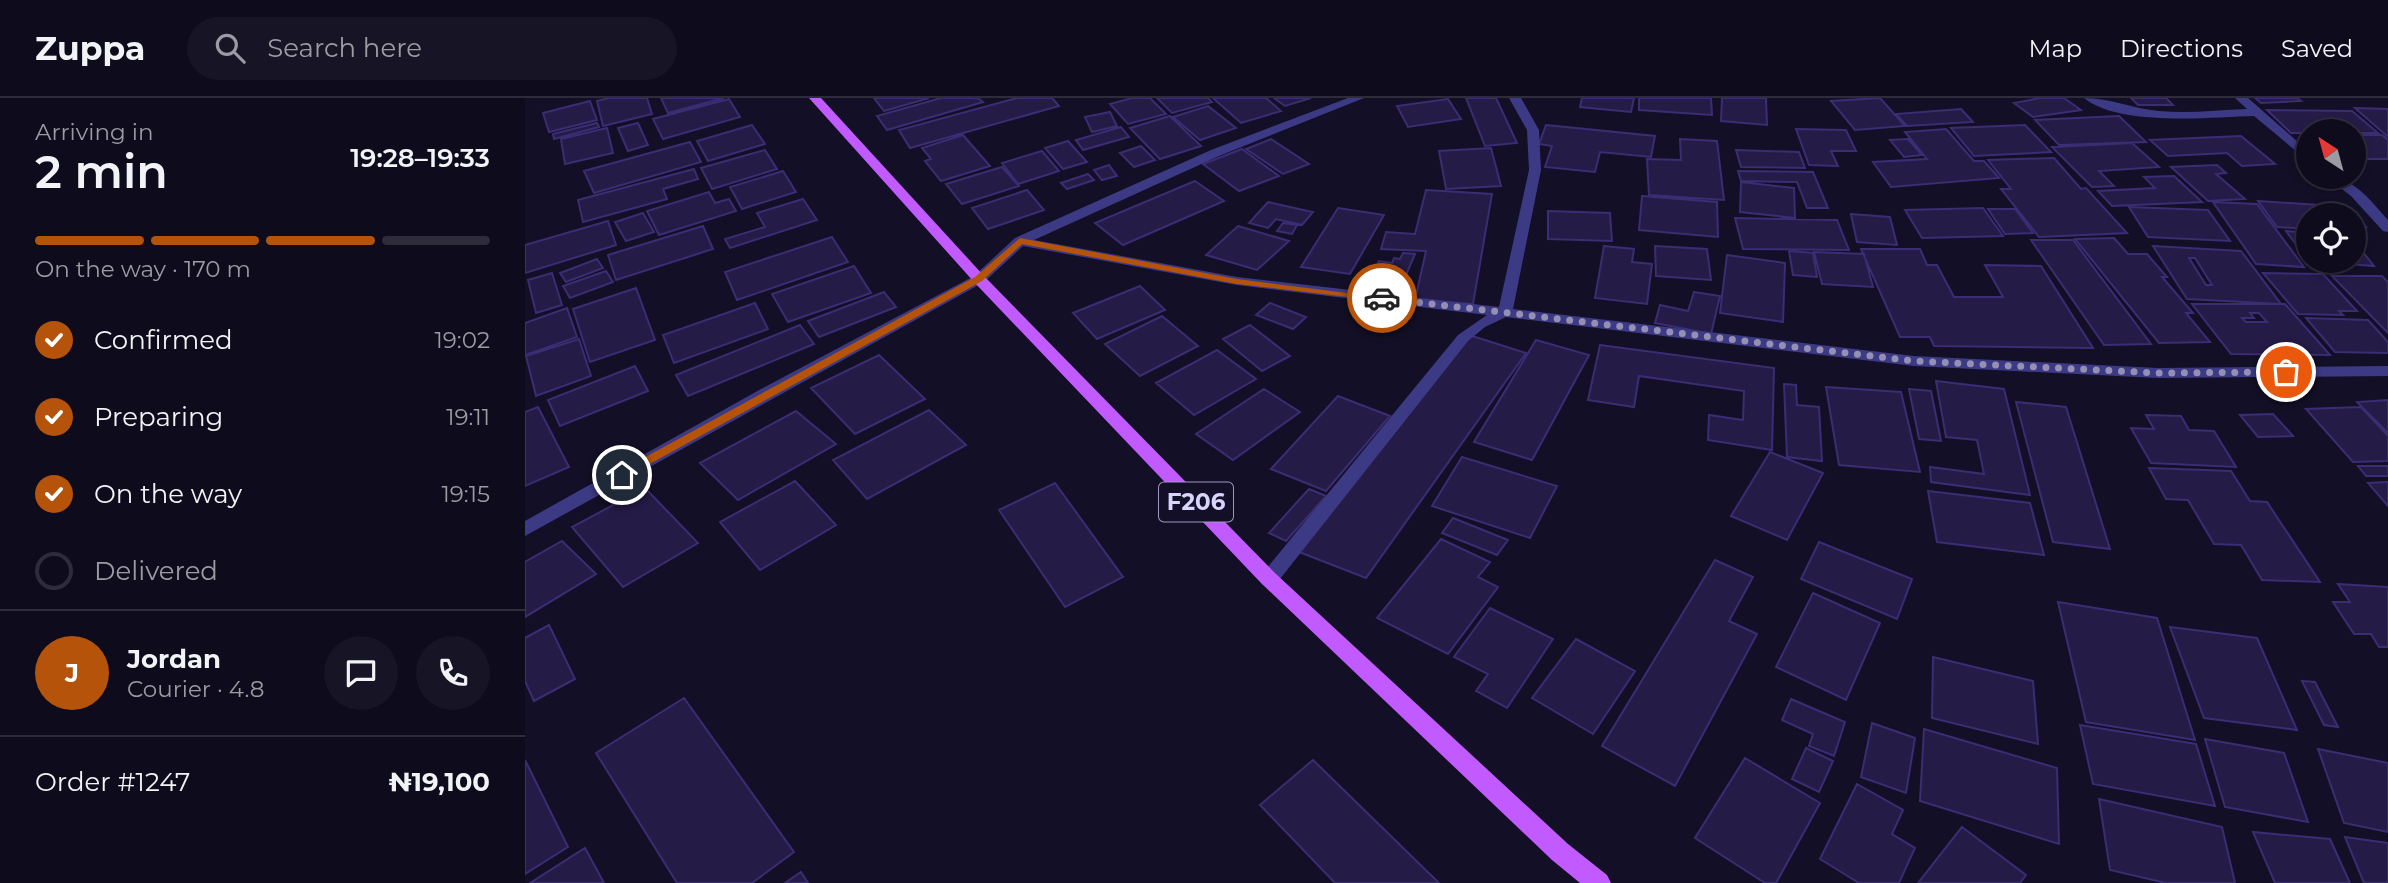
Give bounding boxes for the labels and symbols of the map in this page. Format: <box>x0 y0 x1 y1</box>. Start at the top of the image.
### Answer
north arrow <box>2296 119 2366 189</box>
courier <box>1347 263 1417 333</box>
pin <box>2256 342 2316 402</box>
pin <box>592 445 652 505</box>
road number: F206 <box>1159 482 1233 522</box>

